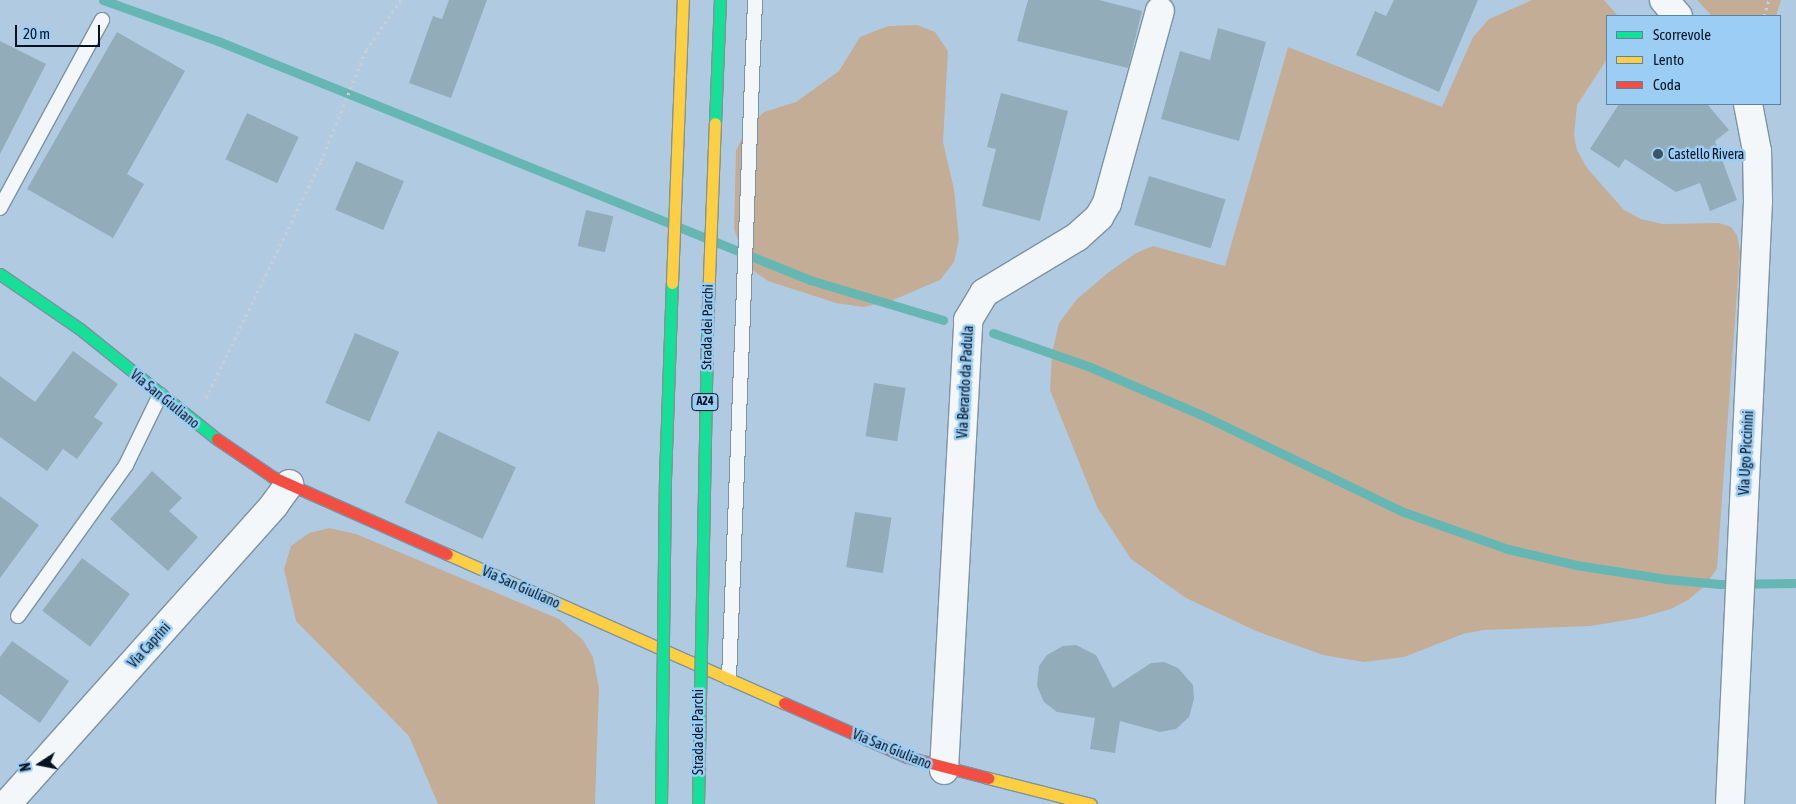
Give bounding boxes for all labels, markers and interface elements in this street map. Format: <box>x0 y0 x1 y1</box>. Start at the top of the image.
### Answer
scale bar <box>18 15 102 47</box>
legend <box>1606 15 1781 105</box>
text: 20 m <box>23 25 50 42</box>
text: Scorrevole <box>1653 26 1711 43</box>
text: Lento <box>1653 51 1684 68</box>
text: Coda <box>1653 76 1681 93</box>
place label: Castello Rivera <box>1668 146 1744 162</box>
marker: Castello Rivera <box>1652 148 1664 160</box>
street label: Strada dei Parchi <box>698 284 716 370</box>
street label: Via Berardo da Padula <box>954 325 976 439</box>
street label: Via San Giuliano <box>127 366 203 432</box>
road number: A24 <box>691 392 719 412</box>
street label: Via Ugo Piccinini <box>1735 410 1757 496</box>
street label: Via San Giuliano <box>479 562 563 612</box>
street label: Via Caprini <box>124 619 174 671</box>
street label: Strada dei Parchi <box>690 689 706 775</box>
street label: Via San Giuliano <box>850 726 934 772</box>
north arrow <box>15 739 65 789</box>
text: N <box>17 761 34 772</box>

